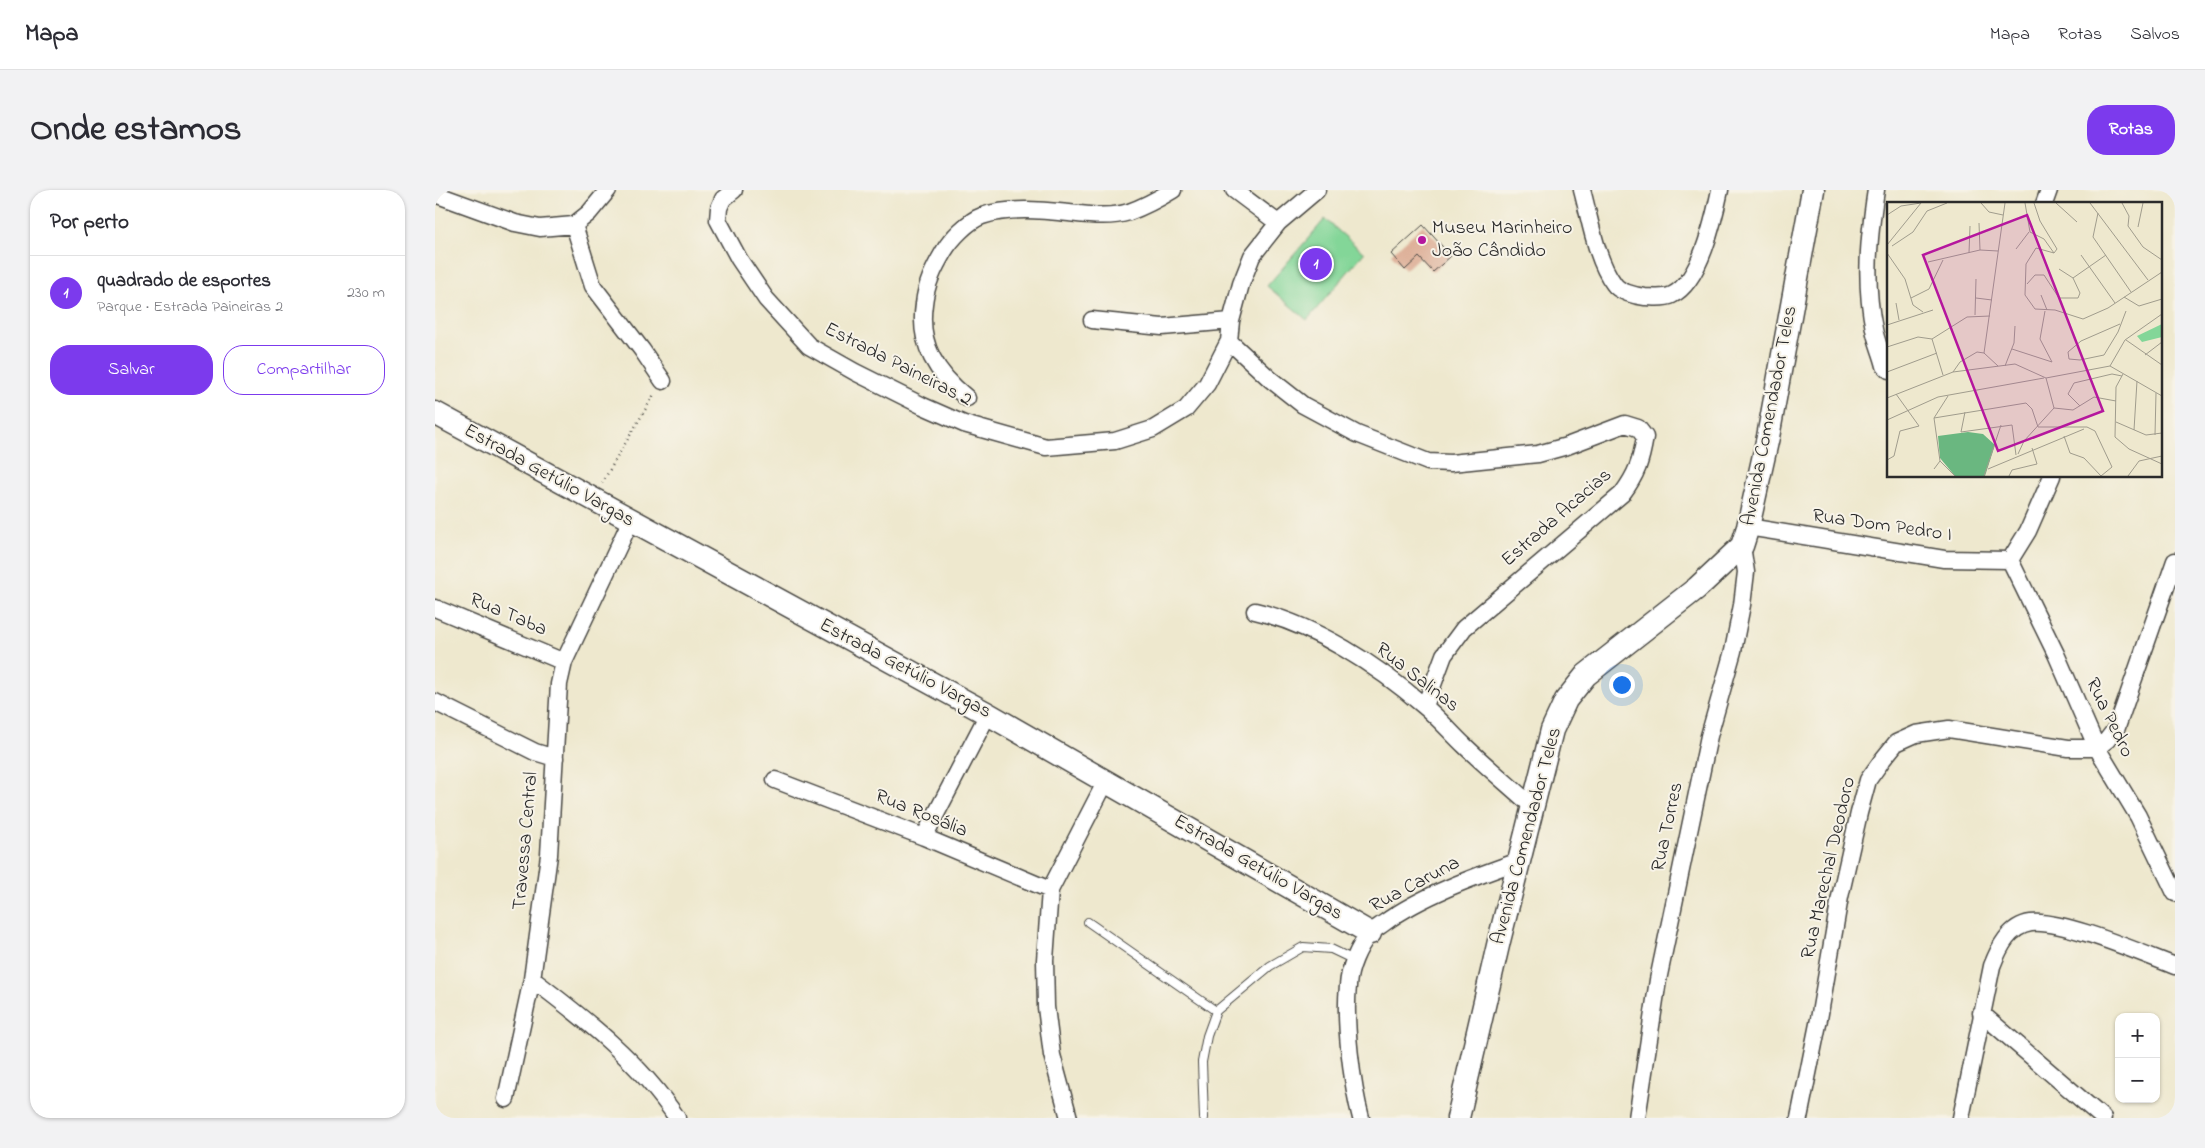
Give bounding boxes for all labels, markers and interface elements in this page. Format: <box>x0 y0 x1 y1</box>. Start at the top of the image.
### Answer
text: Mapa <box>25 17 79 52</box>
text: Mapa <box>1990 22 2030 48</box>
text: Rotas <box>2058 22 2102 48</box>
text: Salvos <box>2130 22 2180 48</box>
text: Onde estamos <box>30 105 242 156</box>
button: Rotas <box>2087 105 2175 155</box>
inset map <box>1887 202 2163 478</box>
text: Por perto <box>50 208 129 238</box>
place label: Museu Marinheiro João Cândido <box>1432 214 1572 266</box>
marker: Museu Marinheiro João Cândido <box>1416 234 1428 246</box>
pin: 1 <box>1300 245 1332 283</box>
text: quadrado de esportes <box>97 268 271 295</box>
text: 1 <box>63 281 69 305</box>
text: 230 m <box>347 281 385 305</box>
text: Parque · Estrada Paineiras 2 <box>97 295 283 319</box>
street label: Avenida Comendador Teles <box>1734 303 1806 529</box>
street label: Estrada Paineiras 2 <box>819 315 977 415</box>
button: Salvar <box>50 345 213 395</box>
button: Compartilhar <box>223 345 385 395</box>
street label: Estrada Getúlio Vargas <box>458 417 640 536</box>
street label: Estrada Acacias <box>1495 462 1619 574</box>
street label: Rua Dom Pedro I <box>1810 502 1954 550</box>
street label: Rua Taba <box>465 586 551 644</box>
street label: Estrada Getúlio Vargas <box>813 611 996 728</box>
street label: Rua Salinas <box>1369 636 1465 720</box>
your location <box>1609 672 1635 698</box>
street label: Rua Pedro <box>2077 673 2141 763</box>
street label: Avenida Comendador Teles <box>1484 724 1570 948</box>
street label: Travessa Central <box>506 771 546 911</box>
street label: Rua Marechal Deodoro <box>1794 774 1864 962</box>
street label: Rua Torres <box>1644 780 1692 874</box>
street label: Rua Rosália <box>870 782 972 846</box>
street label: Estrada Getúlio Vargas <box>1167 808 1348 929</box>
street label: Rua Caruna <box>1365 849 1465 921</box>
map controls <box>2115 1013 2160 1103</box>
button: + <box>2115 1013 2160 1058</box>
button: − <box>2115 1058 2160 1103</box>

